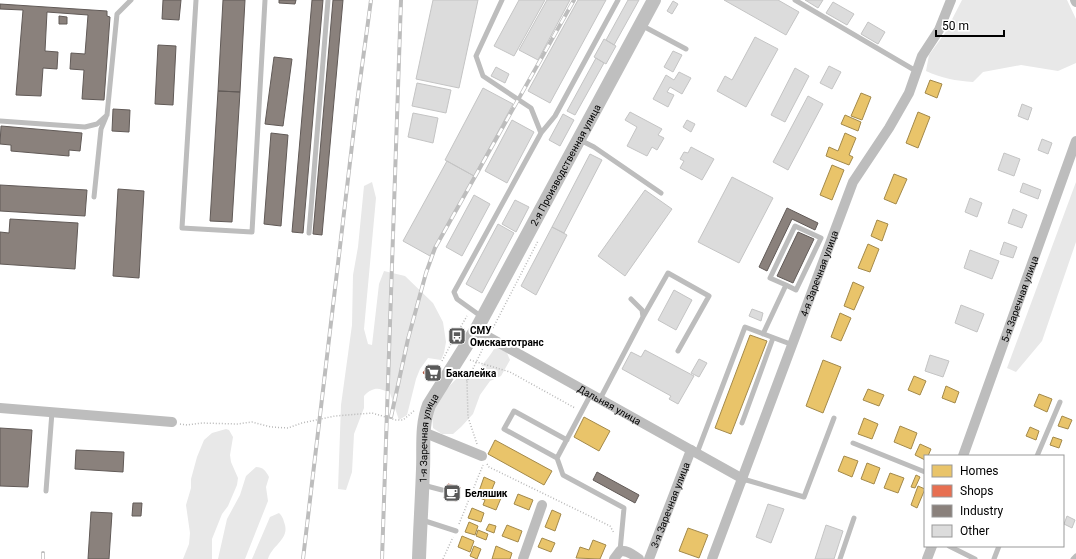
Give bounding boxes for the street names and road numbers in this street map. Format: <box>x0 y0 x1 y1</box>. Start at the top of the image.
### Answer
street label: 2-я Производственная улица <box>528 102 603 228</box>
street label: 4-я Заречная улица <box>798 229 840 318</box>
street label: 5-я Заречная улица <box>999 254 1040 344</box>
street label: Дальняя улица <box>576 383 643 427</box>
street label: 1-я Заречная улица <box>417 392 441 483</box>
street label: 3-я Заречная улица <box>649 461 692 549</box>

